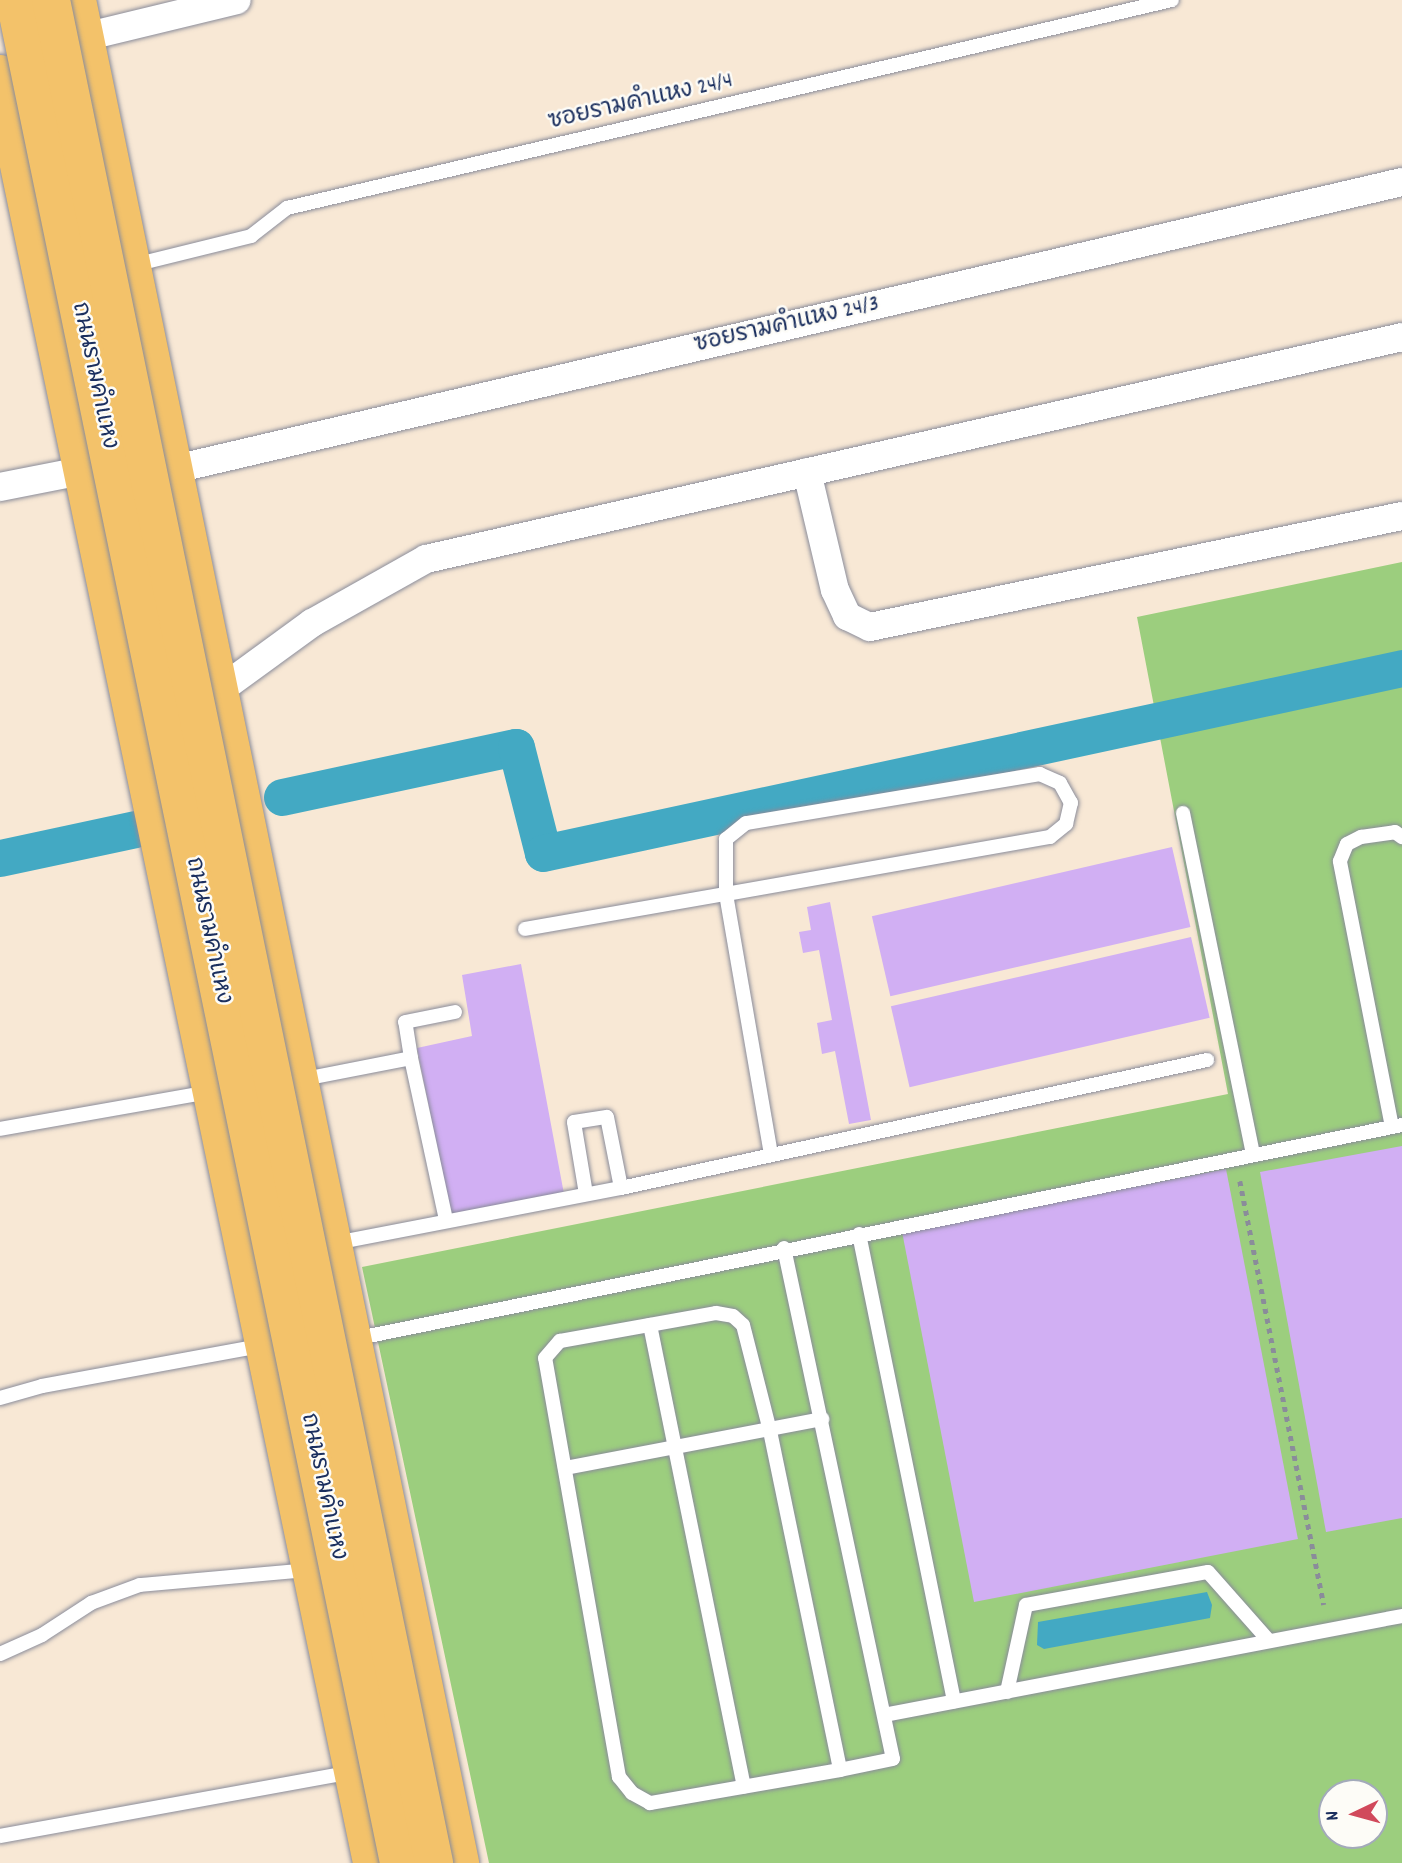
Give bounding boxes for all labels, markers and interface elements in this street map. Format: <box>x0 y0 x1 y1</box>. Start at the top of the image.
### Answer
street label: ซอยรามคำแหง 24/4 <box>546 68 736 138</box>
street label: ซอยรามคำแหง 24/3 <box>692 291 882 361</box>
street label: ถนนรามคำแหง <box>64 300 122 452</box>
street label: ถนนรามคำแหง <box>178 855 236 1007</box>
street label: ถนนรามคำแหง <box>293 1411 351 1563</box>
north arrow <box>1318 1779 1388 1849</box>
text: N <box>1320 1810 1347 1822</box>

